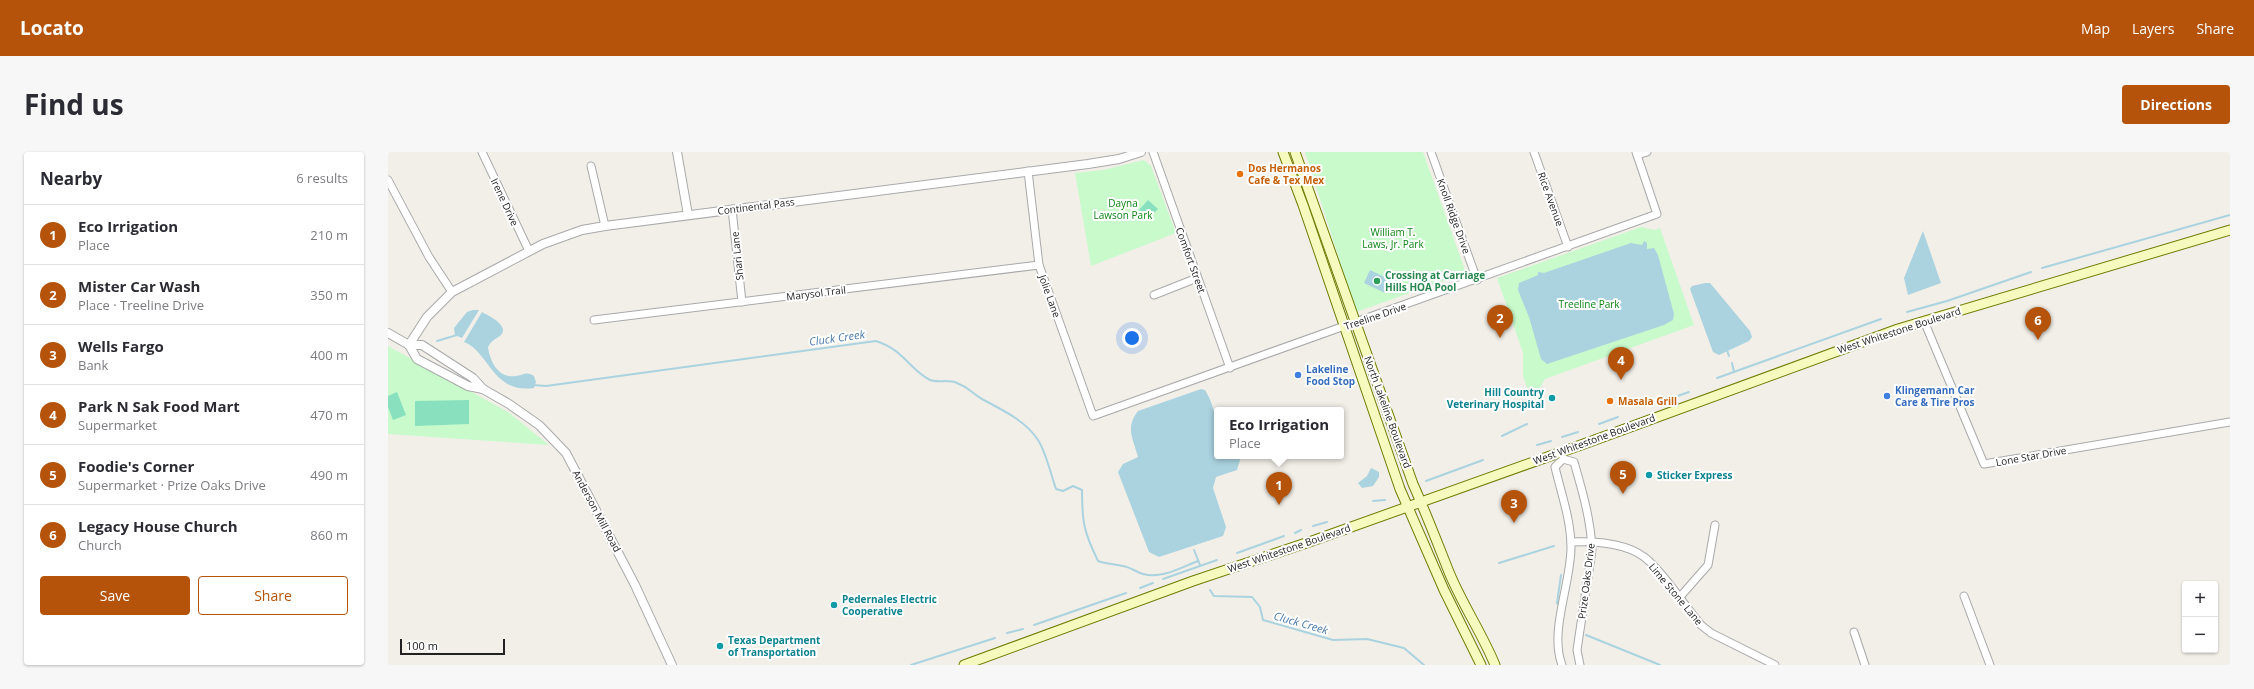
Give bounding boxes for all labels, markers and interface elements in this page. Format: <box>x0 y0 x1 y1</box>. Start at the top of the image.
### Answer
text: Locato <box>20 15 84 41</box>
text: Map <box>2081 19 2110 38</box>
text: Layers <box>2132 19 2174 38</box>
text: Share <box>2196 19 2234 38</box>
text: Find us <box>24 85 124 123</box>
button: Directions <box>2122 85 2230 124</box>
place label: Dos Hermanos Cafe & Tex Mex <box>1248 161 1324 187</box>
text: Nearby <box>40 167 102 190</box>
text: 6 results <box>296 169 348 187</box>
marker: Dos Hermanos Cafe & Tex Mex <box>1235 169 1245 179</box>
street label: Rice Avenue <box>1535 170 1567 228</box>
street label: Irene Drive <box>488 176 522 229</box>
street label: Knoll Ridge Drive <box>1434 177 1474 256</box>
street label: Continental Pass <box>717 194 796 218</box>
park label: Dayna Lawson Park <box>1094 196 1153 222</box>
text: Eco Irrigation <box>78 216 178 236</box>
street label: Comfort Street <box>1173 225 1210 295</box>
park label: William T. Laws, Jr. Park <box>1362 225 1424 251</box>
text: 1 <box>49 226 57 244</box>
text: 210 m <box>310 226 348 244</box>
street label: Shari Lane <box>727 231 747 281</box>
text: Place <box>78 236 110 254</box>
place label: Crossing at Carriage Hills HOA Pool <box>1385 268 1485 294</box>
street label: Jolie Lane <box>1035 272 1064 320</box>
text: Mister Car Wash <box>78 276 200 296</box>
marker: Crossing at Carriage Hills HOA Pool <box>1372 276 1382 286</box>
street label: Marysol Trail <box>785 282 847 304</box>
text: 2 <box>49 286 57 304</box>
text: 350 m <box>310 286 348 304</box>
text: Place · Treeline Drive <box>78 296 204 314</box>
park label: Treeline Park <box>1558 297 1620 311</box>
street label: Treeline Drive <box>1342 299 1408 333</box>
street label: West Whitestone Boulevard <box>1835 303 1963 357</box>
pin: 2 <box>1487 305 1513 338</box>
pin: 6 <box>2025 307 2051 340</box>
water label: Cluck Creek <box>808 326 866 349</box>
your location <box>1122 328 1142 348</box>
text: Wells Fargo <box>78 336 164 356</box>
text: 3 <box>49 346 57 364</box>
text: 400 m <box>310 346 348 364</box>
pin: 4 <box>1608 347 1634 380</box>
street label: North Lakeline Boulevard <box>1361 354 1415 470</box>
text: Bank <box>78 356 108 374</box>
place label: Lakeline Food Stop <box>1306 362 1355 388</box>
marker: Lakeline Food Stop <box>1293 370 1303 380</box>
place label: Klingemann Car Care & Tire Pros <box>1895 383 1975 409</box>
place label: Hill Country Veterinary Hospital <box>1447 385 1544 411</box>
marker: Klingemann Car Care & Tire Pros <box>1882 391 1892 401</box>
marker: Hill Country Veterinary Hospital <box>1547 393 1557 403</box>
place label: Masala Grill <box>1618 394 1677 408</box>
text: Park N Sak Food Mart <box>78 396 240 416</box>
marker: Masala Grill <box>1605 396 1615 406</box>
text: 4 <box>49 406 57 424</box>
text: 470 m <box>310 406 348 424</box>
popup <box>1214 407 1344 459</box>
street label: West Whitestone Boulevard <box>1531 410 1657 468</box>
text: Eco Irrigation <box>1229 414 1329 434</box>
text: Supermarket <box>78 416 157 434</box>
text: Place <box>1229 434 1261 452</box>
street label: Lone Star Drive <box>1995 443 2068 469</box>
text: Foodie's Corner <box>78 456 194 476</box>
pin: 5 <box>1610 461 1636 494</box>
text: 5 <box>49 466 57 484</box>
text: 490 m <box>310 466 348 484</box>
street label: Anderson Mill Road <box>569 468 625 554</box>
place label: Sticker Express <box>1657 468 1732 482</box>
marker: Sticker Express <box>1644 470 1654 480</box>
pin: 1 <box>1266 472 1292 505</box>
text: Supermarket · Prize Oaks Drive <box>78 476 266 494</box>
pin: 3 <box>1501 490 1527 523</box>
text: Legacy House Church <box>78 516 238 536</box>
street label: West Whitestone Boulevard <box>1226 520 1352 576</box>
text: 6 <box>49 526 57 544</box>
text: 860 m <box>310 526 348 544</box>
text: Church <box>78 536 122 554</box>
street label: Prize Oaks Drive <box>1574 542 1598 620</box>
street label: Lime Stone Lane <box>1646 560 1706 628</box>
button: Save <box>40 576 190 615</box>
button: Share <box>198 576 348 615</box>
map controls <box>2182 581 2218 653</box>
button: + <box>2182 581 2218 617</box>
place label: Pedernales Electric Cooperative <box>842 592 937 618</box>
marker: Pedernales Electric Cooperative <box>829 600 839 610</box>
water label: Cluck Creek <box>1272 608 1331 638</box>
button: − <box>2182 617 2218 653</box>
place label: Texas Department of Transportation <box>728 633 821 659</box>
scale bar <box>400 637 505 656</box>
text: 100 m <box>406 638 438 653</box>
marker: Texas Department of Transportation <box>715 641 725 651</box>

